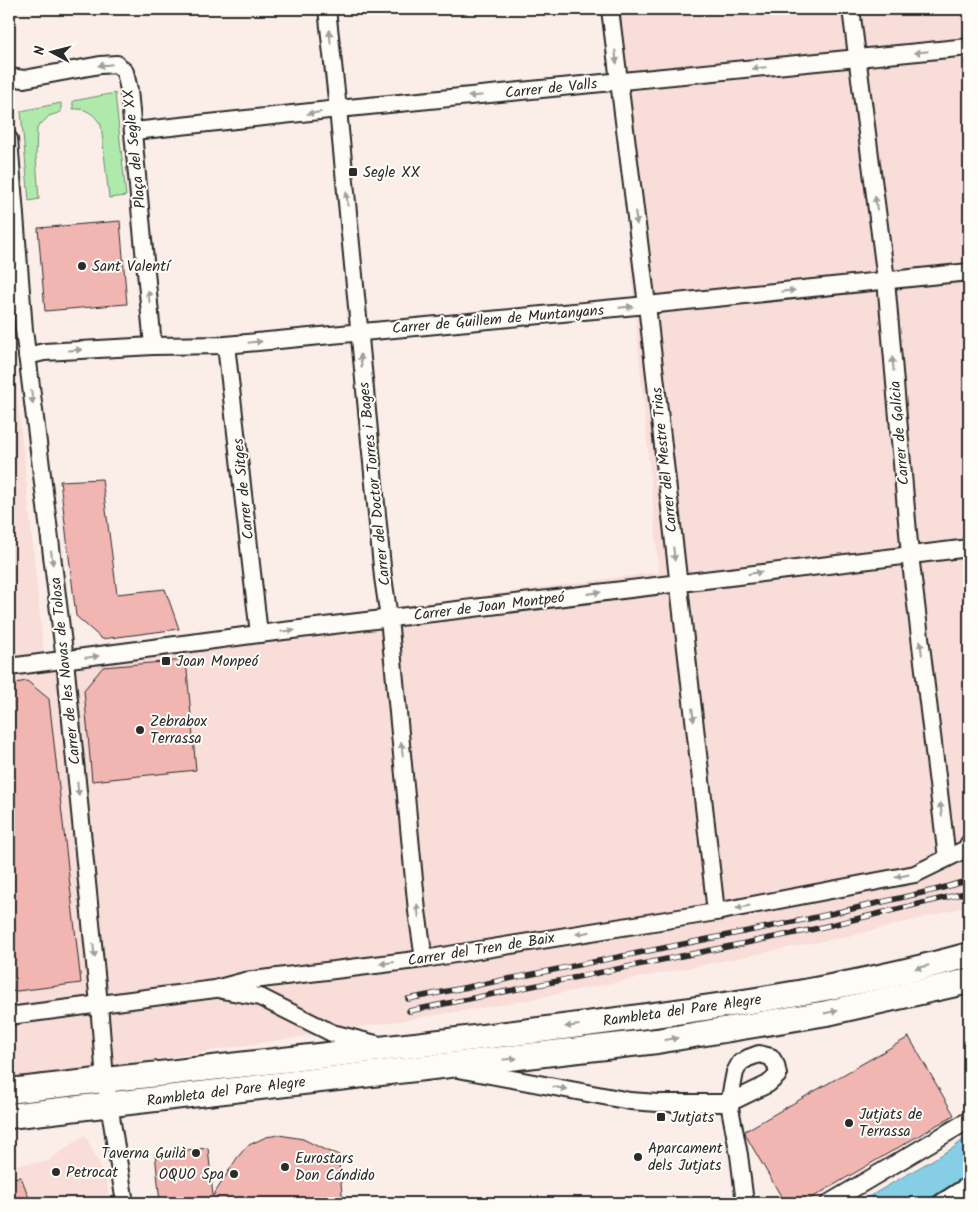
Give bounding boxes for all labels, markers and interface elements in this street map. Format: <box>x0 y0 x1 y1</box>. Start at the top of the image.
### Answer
north arrow <box>28 28 78 78</box>
one-way arrow <box>326 29 334 45</box>
text: N <box>29 45 52 56</box>
one-way arrow <box>912 48 928 56</box>
one-way arrow <box>612 49 620 65</box>
one-way arrow <box>97 61 113 69</box>
one-way arrow <box>751 64 767 72</box>
street label: Carrer de Valls <box>504 72 599 106</box>
street label: Plaça del Segle XX <box>117 88 153 210</box>
one-way arrow <box>467 92 483 100</box>
one-way arrow <box>305 109 321 117</box>
place label: Segle XX <box>363 161 421 185</box>
marker: Segle XX <box>347 166 359 178</box>
one-way arrow <box>342 191 350 207</box>
one-way arrow <box>872 195 880 211</box>
one-way arrow <box>632 211 640 227</box>
place label: Sant Valentí <box>92 255 172 279</box>
marker: Sant Valentí <box>76 260 88 272</box>
one-way arrow <box>780 287 796 295</box>
one-way arrow <box>145 289 153 305</box>
street label: Carrer de Guillem de Muntanyans <box>391 299 606 341</box>
one-way arrow <box>618 303 634 311</box>
one-way arrow <box>247 338 263 346</box>
one-way arrow <box>68 346 84 354</box>
one-way arrow <box>357 352 365 368</box>
one-way arrow <box>889 356 897 372</box>
street label: Carrer del Doctor Torres i Bages <box>352 380 398 587</box>
street label: Carrer de Galícia <box>883 380 917 486</box>
street label: Carrer del Mestre Trias <box>645 385 685 534</box>
one-way arrow <box>28 389 36 405</box>
street label: Carrer de Sitges <box>227 437 261 541</box>
one-way arrow <box>670 546 678 562</box>
one-way arrow <box>48 550 56 566</box>
one-way arrow <box>748 569 764 577</box>
street label: Carrer de les Navas de Tolosa <box>44 576 88 766</box>
street label: Carrer de Joan Montpeó <box>412 586 567 628</box>
one-way arrow <box>586 589 602 597</box>
one-way arrow <box>280 627 296 635</box>
one-way arrow <box>917 640 925 656</box>
place label: Joan Monpeó <box>176 650 259 674</box>
one-way arrow <box>84 652 100 660</box>
marker: Joan Monpeó <box>160 655 172 667</box>
one-way arrow <box>689 707 697 723</box>
place label: Zebrabox Terrassa <box>150 710 208 751</box>
marker: Zebrabox Terrassa <box>134 724 146 736</box>
one-way arrow <box>398 741 406 757</box>
one-way arrow <box>74 781 82 797</box>
one-way arrow <box>937 801 945 817</box>
one-way arrow <box>894 873 910 881</box>
one-way arrow <box>414 902 422 918</box>
one-way arrow <box>734 903 750 911</box>
street label: Carrer del Tren de Baix <box>406 926 557 973</box>
one-way arrow <box>574 930 590 938</box>
one-way arrow <box>90 943 98 959</box>
one-way arrow <box>379 959 395 967</box>
one-way arrow <box>915 963 930 971</box>
street label: Rambleta del Pare Alegre <box>601 988 763 1034</box>
one-way arrow <box>824 1008 839 1016</box>
one-way arrow <box>564 1022 580 1030</box>
one-way arrow <box>663 1035 679 1043</box>
one-way arrow <box>502 1055 518 1063</box>
street label: Rambleta del Pare Alegre <box>145 1070 307 1114</box>
one-way arrow <box>553 1085 569 1093</box>
place label: Jutjats de Terrassa <box>859 1103 923 1144</box>
place label: Jutjats <box>671 1106 715 1130</box>
marker: Jutjats <box>655 1111 667 1123</box>
marker: Jutjats de Terrassa <box>843 1117 855 1129</box>
place label: Aparcament dels Jutjats <box>648 1137 723 1178</box>
place label: Taverna Guilà <box>101 1142 186 1166</box>
marker: Taverna Guilà <box>190 1147 202 1159</box>
place label: Eurostars Don Cándido <box>295 1147 375 1188</box>
marker: Aparcament dels Jutjats <box>632 1151 644 1163</box>
place label: Petrocat <box>66 1161 118 1185</box>
marker: Eurostars Don Cándido <box>279 1161 291 1173</box>
place label: OQUO Spa <box>159 1163 224 1187</box>
marker: Petrocat <box>50 1166 62 1178</box>
marker: OQUO Spa <box>228 1168 240 1180</box>

